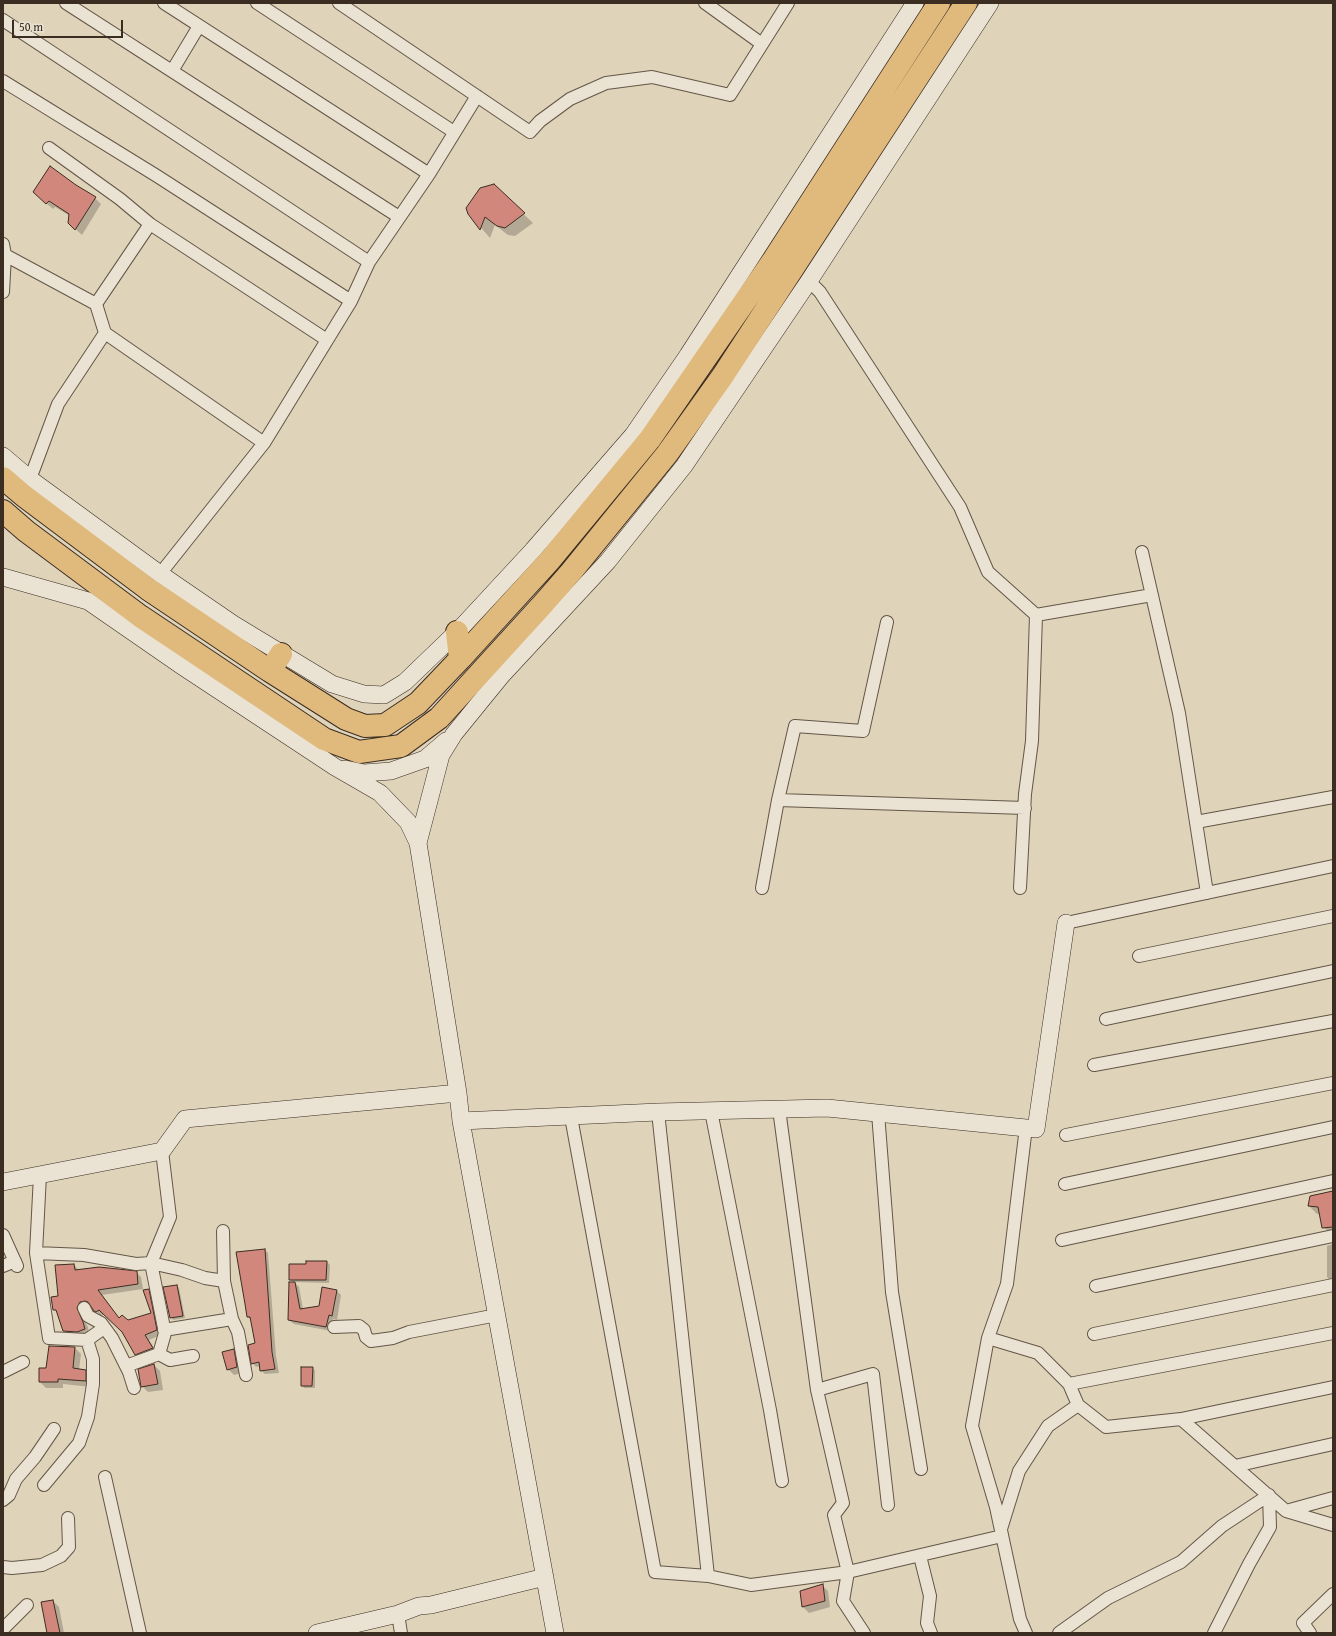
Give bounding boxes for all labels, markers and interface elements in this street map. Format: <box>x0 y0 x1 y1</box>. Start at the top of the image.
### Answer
scale bar <box>14 12 125 38</box>
text: 50 m <box>19 18 43 35</box>

